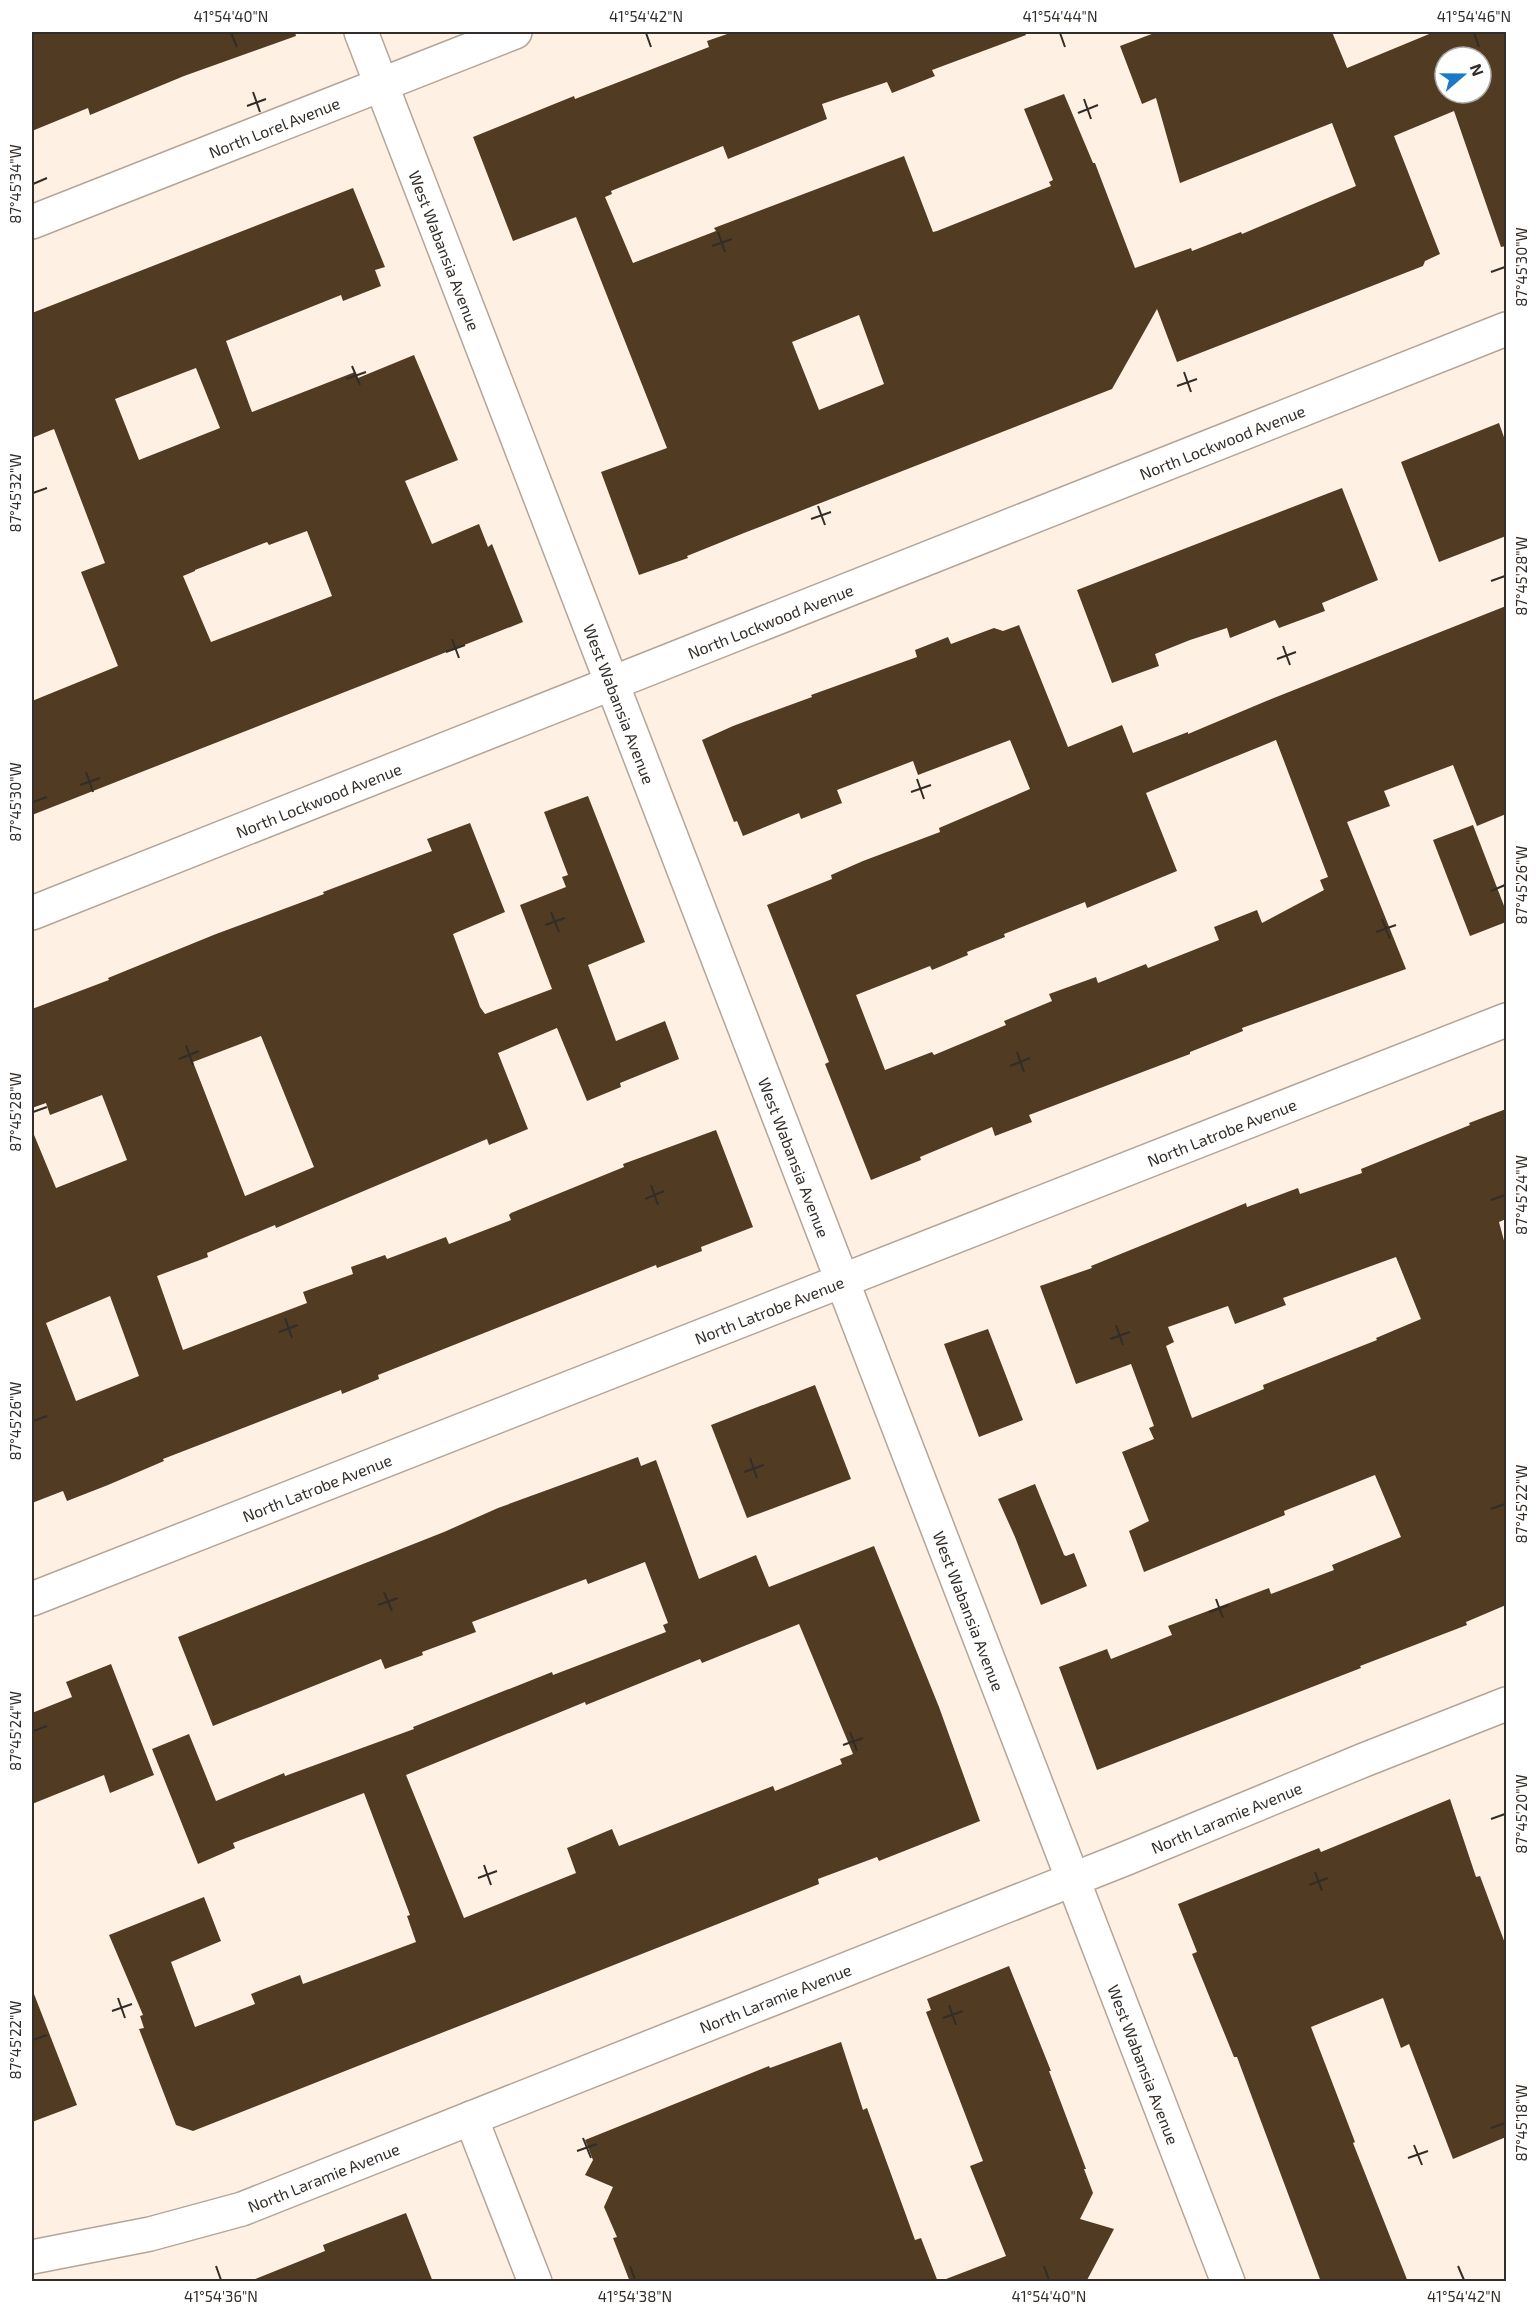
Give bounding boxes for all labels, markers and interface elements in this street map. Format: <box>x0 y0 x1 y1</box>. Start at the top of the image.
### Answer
text: 41°54'40"N <box>194 7 268 25</box>
text: 41°54'42"N <box>609 7 683 25</box>
text: 41°54'44"N <box>1023 7 1097 25</box>
text: 41°54'46"N <box>1437 7 1511 25</box>
north arrow <box>1433 45 1493 105</box>
text: N <box>1467 61 1488 78</box>
street label: North Lorel Avenue <box>206 93 342 161</box>
text: 87°45'34"W <box>6 144 24 224</box>
street label: West Wabansia Avenue <box>406 168 485 333</box>
text: 87°45'30"W <box>1512 227 1530 307</box>
street label: North Lockwood Avenue <box>1137 400 1307 483</box>
text: 87°45'32"W <box>6 454 24 532</box>
text: 87°45'28"W <box>1512 536 1530 616</box>
street label: North Lockwood Avenue <box>685 579 856 662</box>
street label: West Wabansia Avenue <box>580 621 659 787</box>
street label: North Lockwood Avenue <box>233 758 404 841</box>
text: 87°45'30"W <box>6 762 24 842</box>
text: 87°45'26"W <box>1512 845 1530 925</box>
text: 87°45'28"W <box>6 1072 24 1152</box>
street label: West Wabansia Avenue <box>755 1075 834 1240</box>
street label: North Latrobe Avenue <box>1144 1094 1299 1170</box>
text: 87°45'24"W <box>1512 1155 1530 1235</box>
street label: North Latrobe Avenue <box>692 1272 847 1347</box>
text: 87°45'26"W <box>6 1381 24 1461</box>
street label: North Latrobe Avenue <box>239 1449 394 1525</box>
text: 87°45'22"W <box>1512 1464 1530 1544</box>
street label: West Wabansia Avenue <box>930 1528 1009 1693</box>
text: 87°45'24"W <box>6 1691 24 1771</box>
text: 87°45'20"W <box>1512 1774 1530 1854</box>
street label: North Laramie Avenue <box>1148 1777 1304 1857</box>
street label: North Laramie Avenue <box>697 1959 854 2036</box>
street label: West Wabansia Avenue <box>1105 1982 1184 2147</box>
text: 87°45'22"W <box>6 2000 24 2080</box>
text: 87°45'18"W <box>1512 2084 1530 2162</box>
street label: North Laramie Avenue <box>245 2138 402 2215</box>
text: 41°54'36"N <box>184 2287 258 2305</box>
text: 41°54'38"N <box>598 2287 672 2305</box>
text: 41°54'40"N <box>1012 2287 1086 2305</box>
text: 41°54'42"N <box>1427 2287 1501 2305</box>

